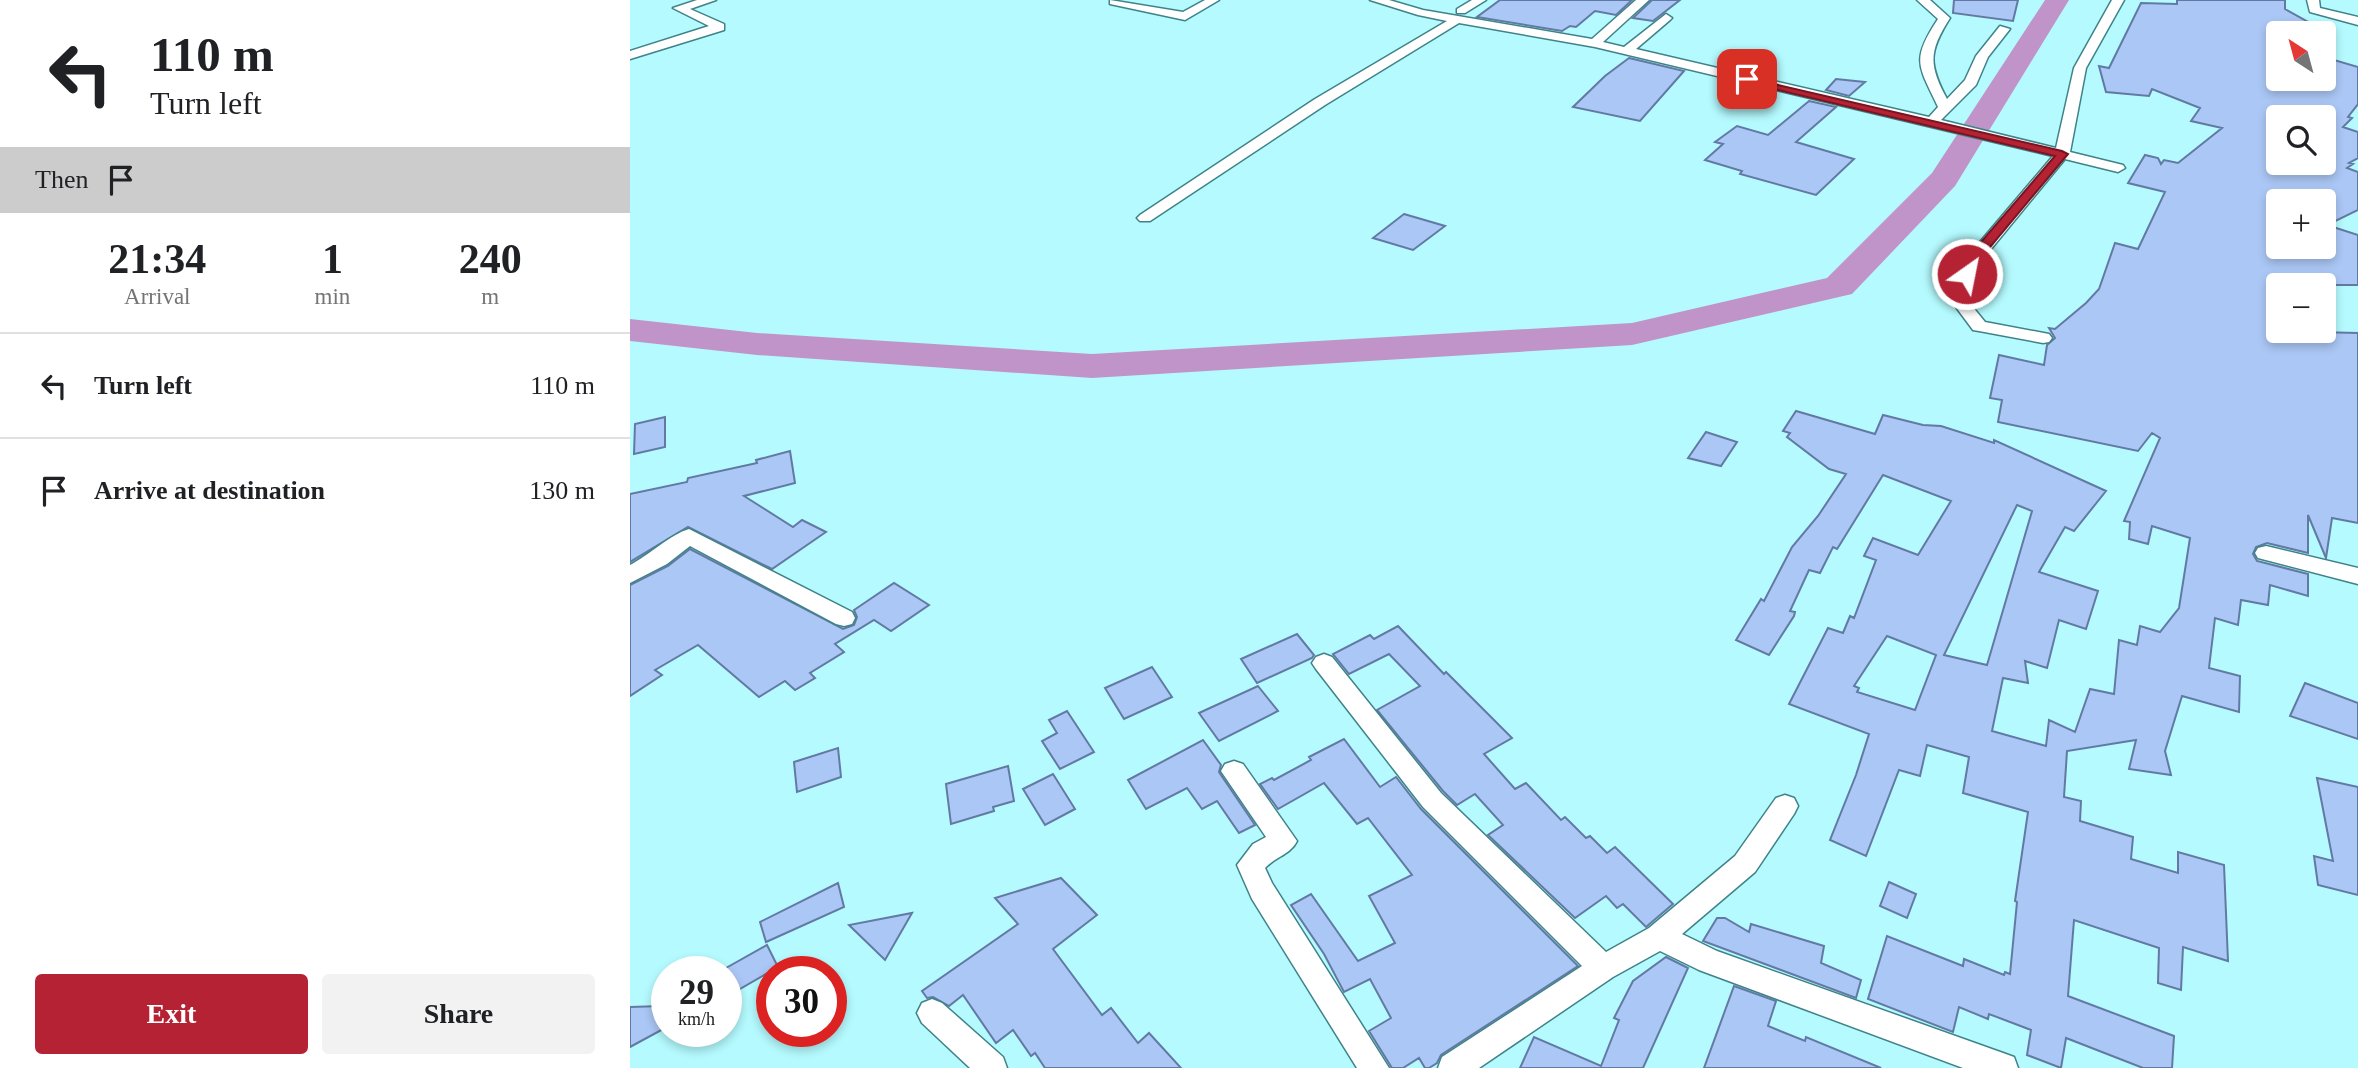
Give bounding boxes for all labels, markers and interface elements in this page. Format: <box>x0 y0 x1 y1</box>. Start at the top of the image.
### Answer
north arrow <box>2266 21 2336 91</box>
map controls <box>2266 21 2336 343</box>
text: 110 m <box>150 27 274 82</box>
icon: left <box>35 28 126 119</box>
pin <box>1717 49 1777 109</box>
icon: arrive <box>1728 60 1766 98</box>
text: Turn left <box>150 85 262 121</box>
button: search <box>2266 105 2336 175</box>
icon: arrive <box>102 161 140 199</box>
text: Then <box>35 165 88 194</box>
button: + <box>2266 189 2336 259</box>
text: 21:34 <box>108 236 206 282</box>
text: 1 <box>322 236 343 282</box>
text: 240 <box>459 236 522 282</box>
position arrow <box>1930 237 2004 311</box>
button: − <box>2266 273 2336 343</box>
text: Arrival <box>124 284 191 309</box>
text: min <box>315 284 350 309</box>
text: m <box>481 284 499 309</box>
icon: left <box>35 367 73 405</box>
text: Turn left <box>94 371 192 400</box>
text: 110 m <box>530 371 595 400</box>
icon: arrive <box>35 472 73 510</box>
text: Arrive at destination <box>94 476 325 505</box>
text: 130 m <box>529 476 595 505</box>
speed limit sign: 30 <box>756 956 847 1047</box>
text: 29 <box>679 973 714 1012</box>
button: Exit <box>35 974 308 1054</box>
button: Share <box>322 974 595 1054</box>
text: km/h <box>678 1009 715 1029</box>

